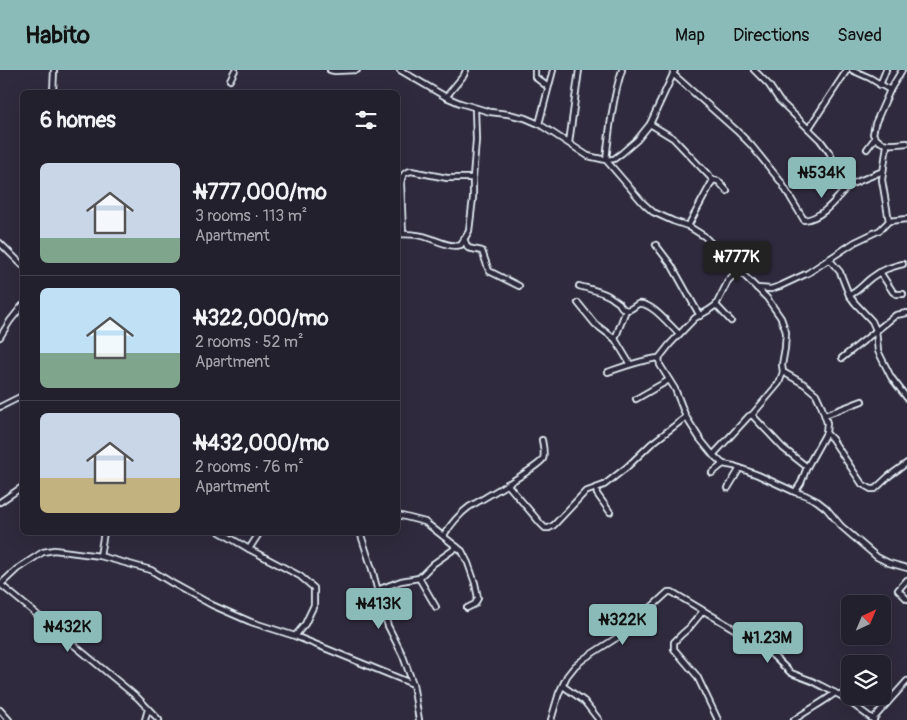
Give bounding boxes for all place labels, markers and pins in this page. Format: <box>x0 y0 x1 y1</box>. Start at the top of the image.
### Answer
pin: ₦534K <box>787 156 857 199</box>
pin: ₦777K <box>702 240 772 283</box>
pin: ₦413K <box>344 588 414 630</box>
pin: ₦322K <box>588 604 658 646</box>
pin: ₦432K <box>33 610 103 653</box>
pin: ₦1.23M <box>727 622 809 664</box>

